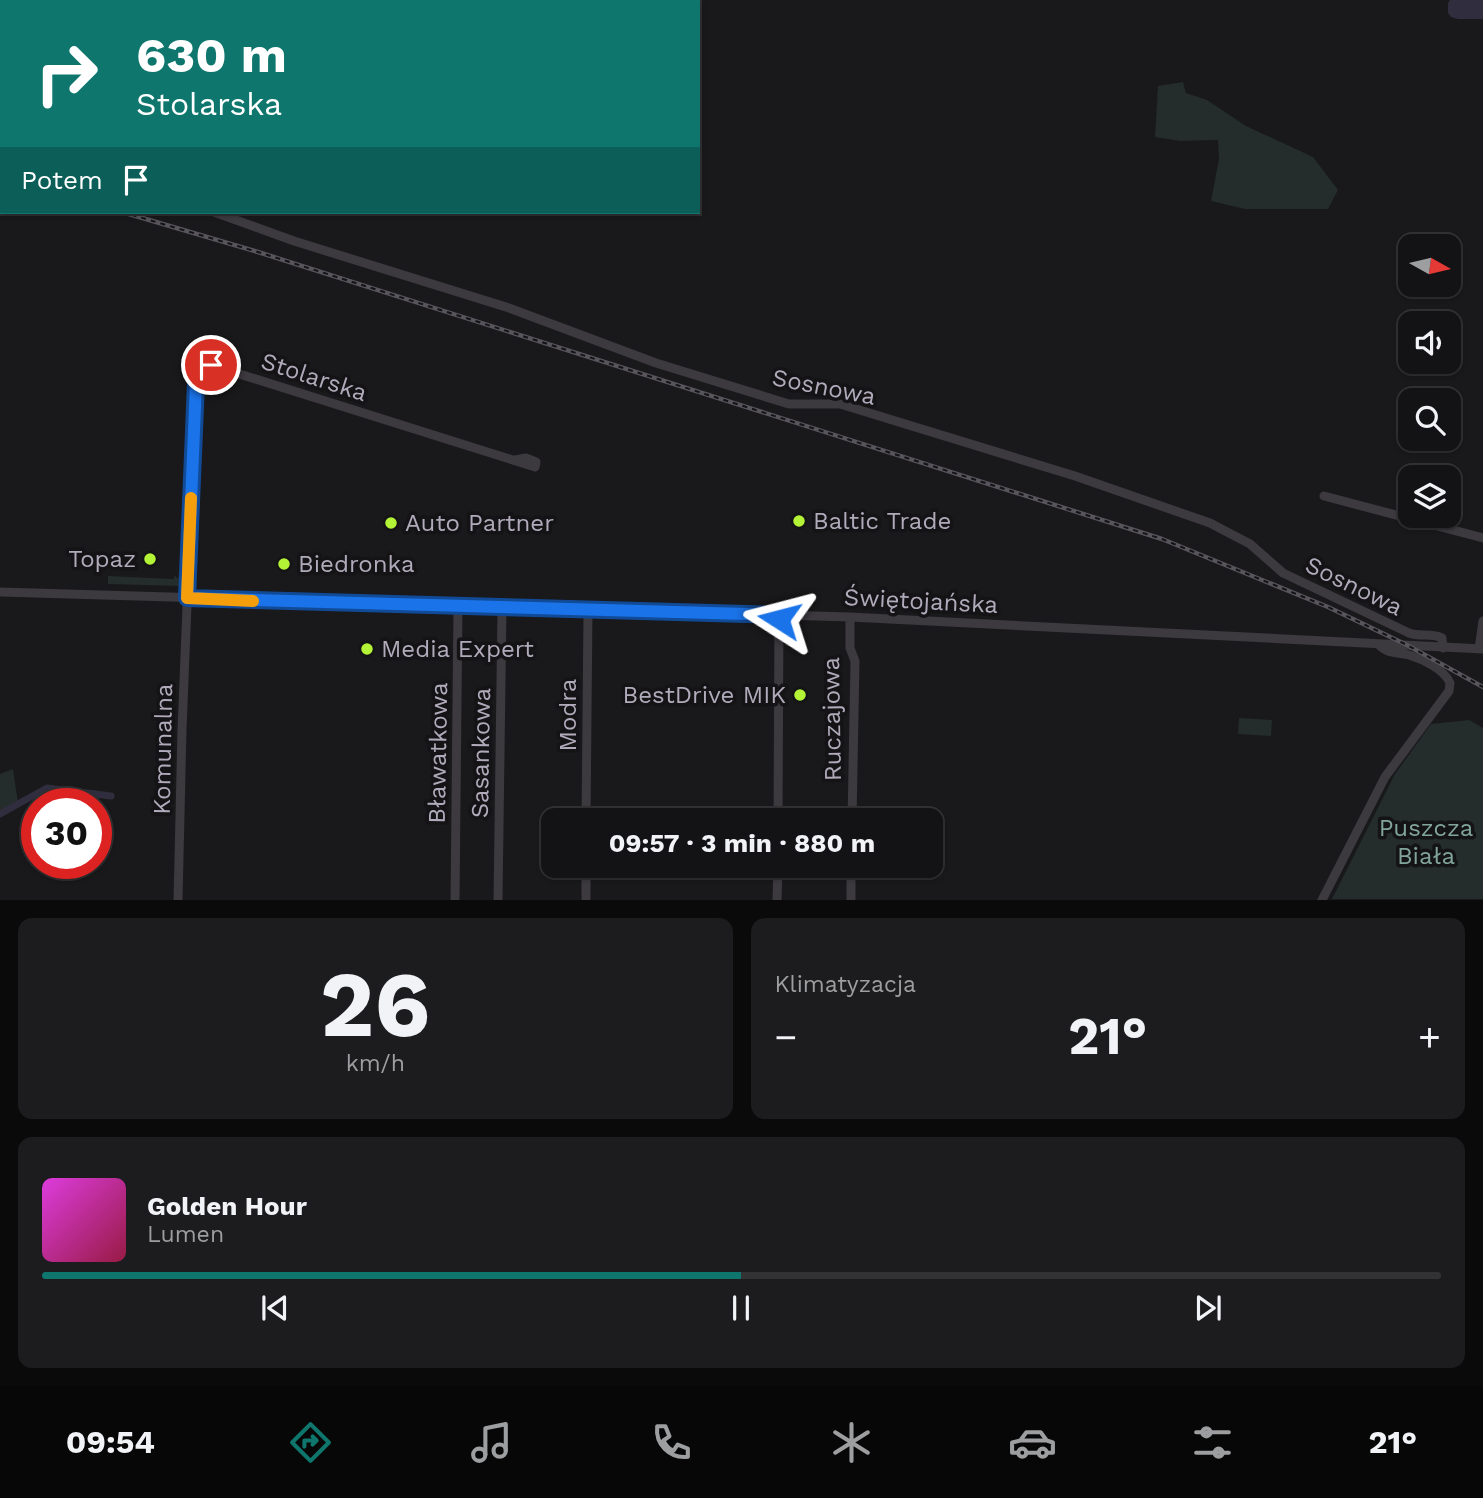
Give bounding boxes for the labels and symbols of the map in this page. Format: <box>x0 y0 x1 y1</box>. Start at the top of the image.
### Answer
north arrow <box>1398 234 1461 298</box>
pin <box>181 335 241 395</box>
street label: Stolarska <box>258 347 370 407</box>
street label: Sosnowa <box>770 363 878 411</box>
place label: Baltic Trade <box>813 507 951 535</box>
place label: Auto Partner <box>405 509 554 537</box>
marker: Baltic Trade <box>791 513 807 529</box>
marker: Auto Partner <box>383 515 399 531</box>
place label: Topaz <box>68 545 136 573</box>
place label: Biedronka <box>298 550 415 578</box>
street label: Sosnowa <box>1301 550 1407 622</box>
marker: Topaz <box>142 551 158 567</box>
marker: Biedronka <box>276 556 292 572</box>
position arrow <box>742 582 816 656</box>
street label: Świętojańska <box>843 583 999 619</box>
place label: Media Expert <box>381 635 534 663</box>
marker: Media Expert <box>359 641 375 657</box>
street label: Ruczajowa <box>817 657 847 781</box>
street label: Modra <box>554 679 582 751</box>
place label: BestDrive MIK <box>623 681 786 709</box>
street label: Bławatkowa <box>423 682 453 824</box>
street label: Komunalna <box>148 683 178 815</box>
marker: BestDrive MIK <box>792 687 808 703</box>
street label: Sasankowa <box>466 688 496 818</box>
speed limit sign: 30 <box>21 788 112 879</box>
park label: Puszcza Biała <box>1379 814 1473 870</box>

